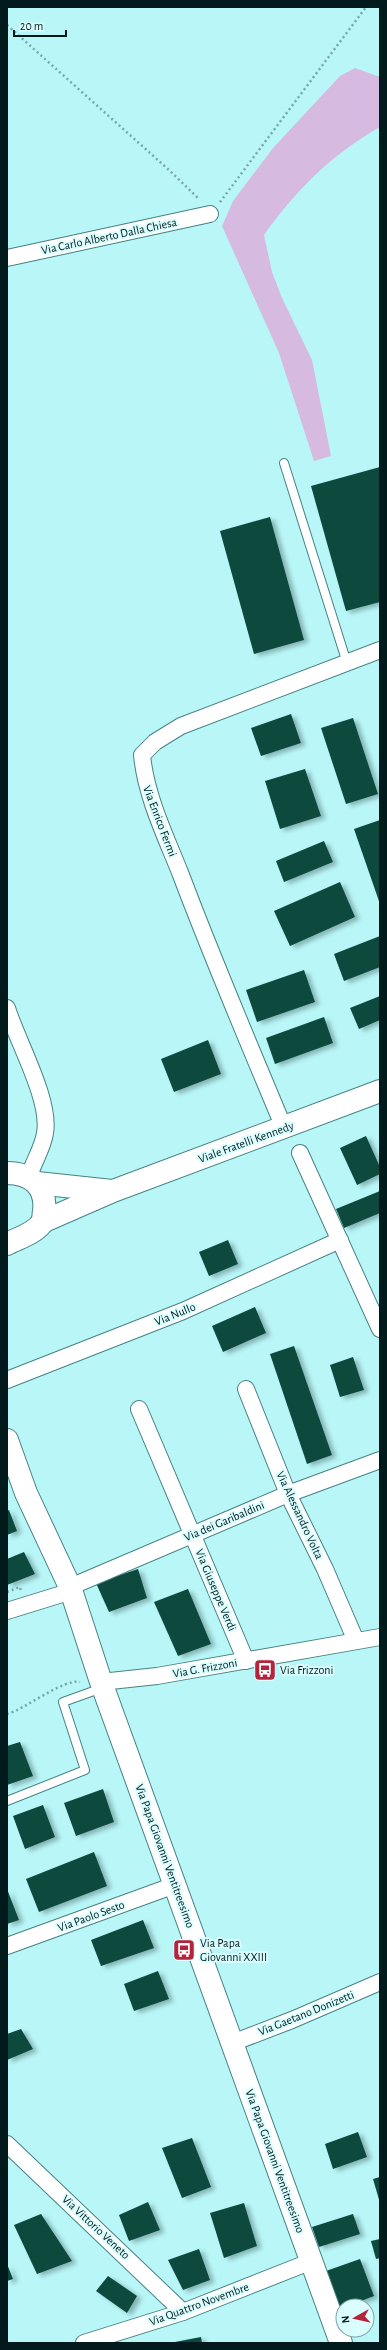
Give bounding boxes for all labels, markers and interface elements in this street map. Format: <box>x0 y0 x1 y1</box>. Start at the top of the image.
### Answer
scale bar <box>14 12 66 38</box>
text: 20 m <box>20 20 43 32</box>
street label: Via Carlo Alberto Dalla Chiesa <box>40 216 178 256</box>
street label: Via Enrico Fermi <box>141 784 179 858</box>
street label: Viale Fratelli Kennedy <box>197 1119 296 1166</box>
street label: Via Nullo <box>153 1300 197 1328</box>
street label: Via Alessandro Volta <box>274 1469 326 1561</box>
street label: Via dei Garibaldini <box>182 1499 266 1543</box>
street label: Via Giuseppe Verdi <box>193 1547 239 1633</box>
street label: Via G. Frizzoni <box>172 1656 238 1680</box>
bus stop icon: Via Frizzoni <box>252 1657 278 1683</box>
place label: Via Frizzoni <box>280 1664 333 1676</box>
street label: Via Papa Giovanni Ventitreesimo <box>133 1783 197 1930</box>
street label: Via Paolo Sesto <box>56 1898 126 1934</box>
bus stop icon: Via Papa Giovanni XXIII <box>171 1937 197 1963</box>
place label: Via Papa Giovanni XXIII <box>200 1937 267 1963</box>
street label: Via Gaetano Donizetti <box>256 1988 356 2038</box>
street label: Via Papa Giovanni Ventitreesimo <box>243 2088 307 2235</box>
street label: Via Vittorio Veneto <box>60 2193 132 2261</box>
street label: Via Quattro Novembre <box>148 2280 251 2329</box>
north arrow <box>335 2298 375 2338</box>
text: N <box>340 2315 352 2324</box>

